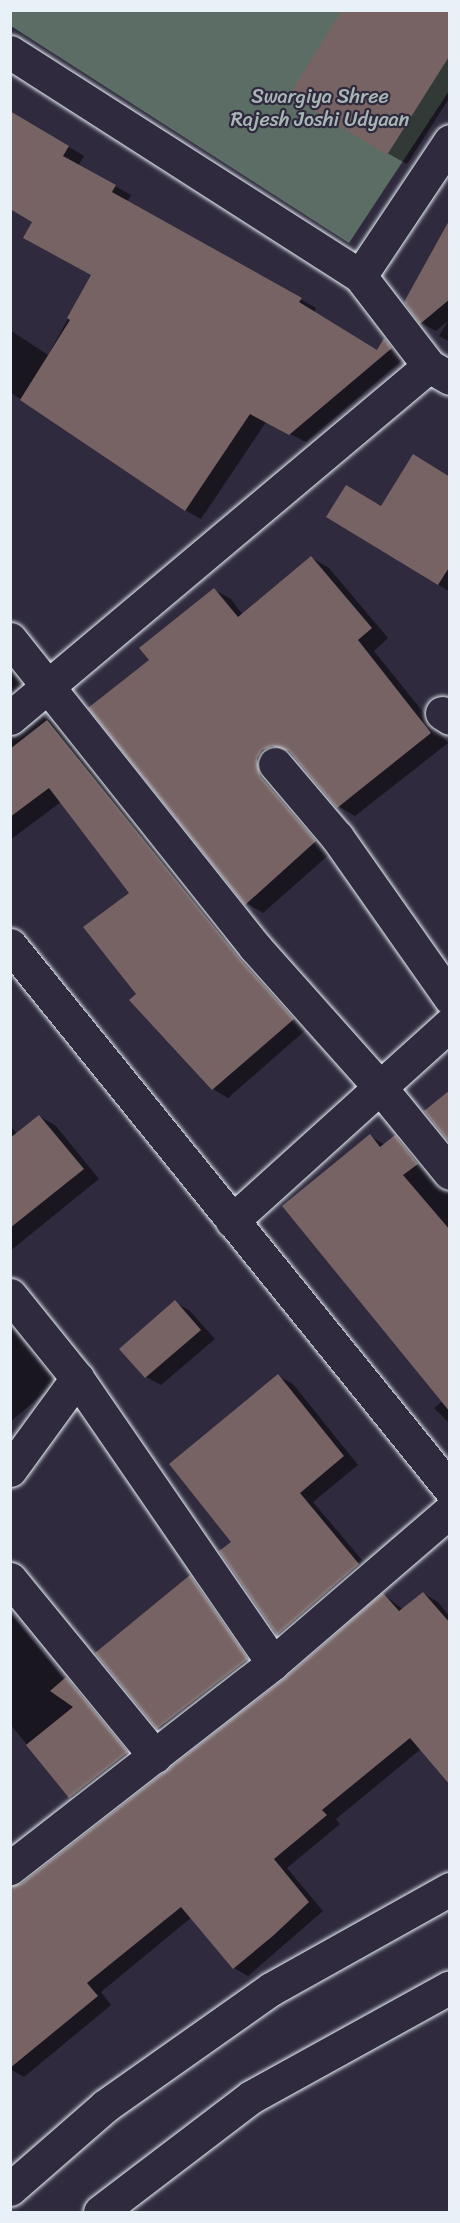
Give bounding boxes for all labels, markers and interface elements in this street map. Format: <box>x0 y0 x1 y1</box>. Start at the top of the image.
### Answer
park label: Swargiya Shree Rajesh Joshi Udyaan <box>231 85 409 132</box>

